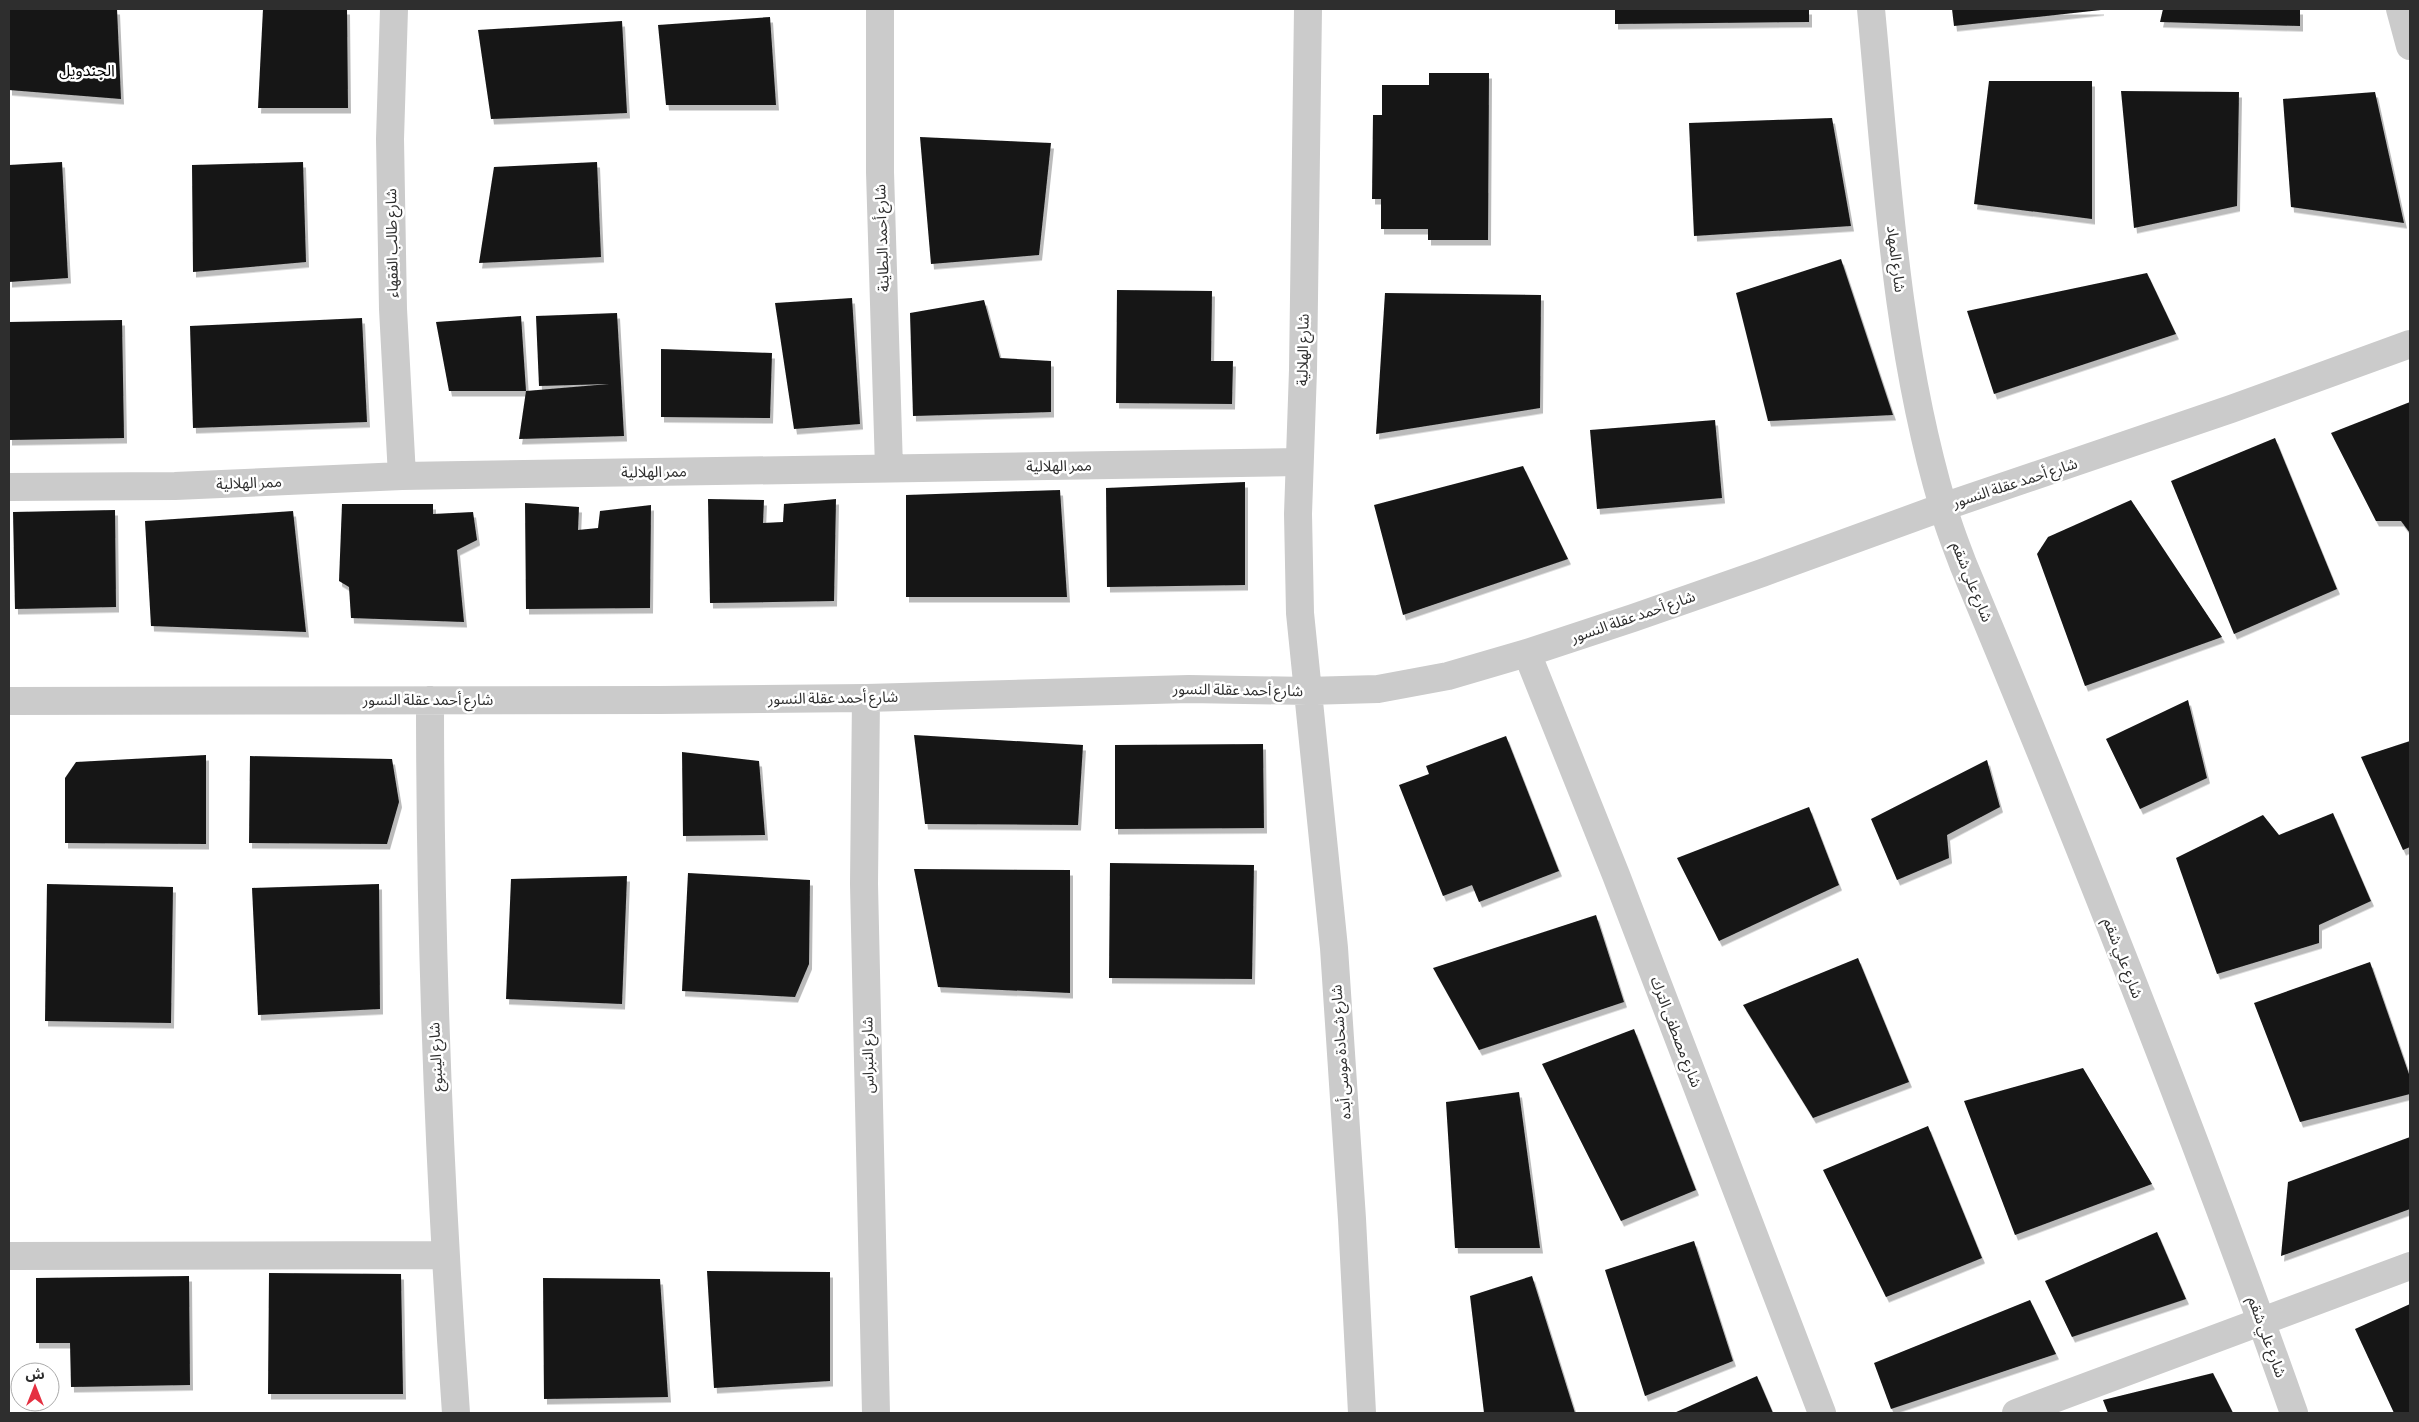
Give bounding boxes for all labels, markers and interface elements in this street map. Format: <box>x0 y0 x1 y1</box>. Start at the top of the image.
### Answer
district label: الجندويل <box>59 63 115 80</box>
street label: شارع أحمد البطاينة <box>871 184 896 292</box>
street label: شارع طالب الفقهاء <box>384 188 405 298</box>
street label: شارع المهاد <box>1880 225 1907 294</box>
street label: شارع الهلالية <box>1295 313 1316 386</box>
street label: شارع أحمد عقلة النسور <box>1949 454 2081 515</box>
street label: ممر الهلالية <box>1026 458 1092 476</box>
street label: ممر الهلالية <box>621 464 687 482</box>
street label: ممر الهلالية <box>216 475 282 493</box>
street label: شارع علي شقم <box>1945 540 1994 626</box>
street label: شارع أحمد عقلة النسور <box>1568 587 1699 650</box>
street label: شارع أحمد عقلة النسور <box>1172 680 1304 703</box>
street label: شارع أحمد عقلة النسور <box>767 688 899 711</box>
street label: شارع أحمد عقلة النسور <box>362 691 493 712</box>
street label: شارع علي شقم <box>2097 916 2145 1002</box>
street label: شارع مصطفى الترك <box>1644 975 1704 1091</box>
street label: شارع شحادة موسى أبده <box>1327 984 1358 1120</box>
street label: شارع النبراس <box>860 1016 881 1093</box>
street label: شارع الينبوع <box>427 1021 450 1092</box>
street label: شارع علي شقم <box>2241 1295 2288 1381</box>
north arrow <box>10 1362 60 1412</box>
text: ش <box>25 1368 45 1382</box>

